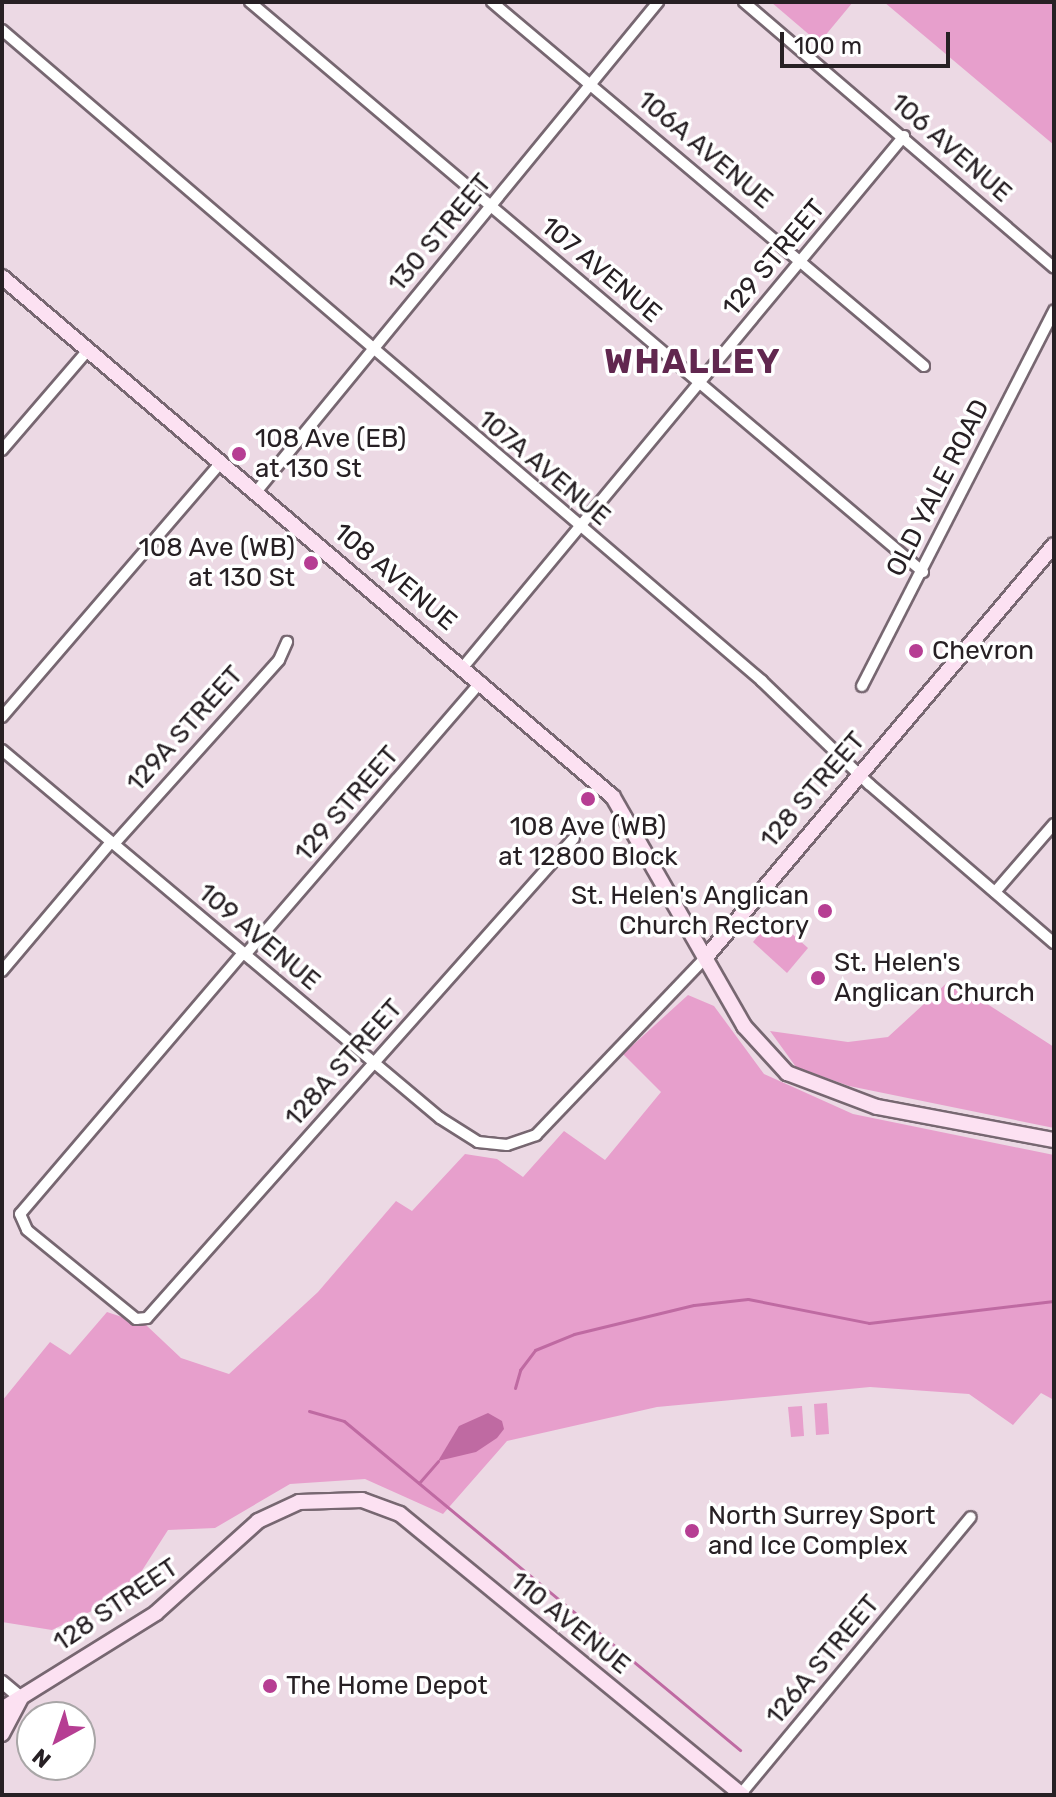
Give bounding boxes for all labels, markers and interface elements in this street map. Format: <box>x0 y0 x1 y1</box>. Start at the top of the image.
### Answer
scale bar <box>784 16 954 66</box>
text: 100 m <box>794 32 862 60</box>
street label: 106A AVENUE <box>631 84 779 216</box>
street label: 106 AVENUE <box>884 87 1018 209</box>
street label: 130 STREET <box>382 168 498 298</box>
street label: 129 STREET <box>716 193 832 323</box>
street label: 107 AVENUE <box>534 210 668 330</box>
district label: WHALLEY <box>604 342 782 382</box>
street label: OLD YALE ROAD <box>880 394 996 582</box>
street label: 107A AVENUE <box>471 403 617 533</box>
place label: 108 Ave (EB) at 130 St <box>255 423 407 484</box>
marker: 108 Ave (EB) at 130 St <box>230 445 248 463</box>
street label: 108 AVENUE <box>327 516 463 638</box>
place label: 108 Ave (WB) at 130 St <box>138 532 295 594</box>
marker: 108 Ave (WB) at 130 St <box>302 554 320 572</box>
place label: Chevron <box>932 635 1034 667</box>
marker: Chevron <box>907 642 925 660</box>
street label: 129A STREET <box>120 659 250 799</box>
street label: 128 STREET <box>754 725 872 855</box>
street label: 129 STREET <box>288 740 406 868</box>
marker: 108 Ave (WB) at 12800 Block <box>579 790 597 808</box>
place label: 108 Ave (WB) at 12800 Block <box>498 811 678 872</box>
street label: 109 AVENUE <box>191 877 327 997</box>
place label: St. Helen's Anglican Church Rectory <box>570 880 809 942</box>
marker: St. Helen's Anglican Church Rectory <box>816 902 834 920</box>
place label: St. Helen's Anglican Church <box>834 947 1035 1008</box>
marker: St. Helen's Anglican Church <box>809 969 827 987</box>
street label: 128A STREET <box>278 993 410 1133</box>
place label: North Surrey Sport and Ice Complex <box>708 1500 936 1562</box>
marker: North Surrey Sport and Ice Complex <box>683 1522 701 1540</box>
street label: 128 STREET <box>48 1552 184 1658</box>
street label: 110 AVENUE <box>503 1565 637 1681</box>
street label: 126A STREET <box>759 1589 887 1731</box>
place label: The Home Depot <box>286 1670 488 1702</box>
marker: The Home Depot <box>261 1677 279 1695</box>
north arrow <box>16 1701 96 1781</box>
text: N <box>27 1743 56 1774</box>

